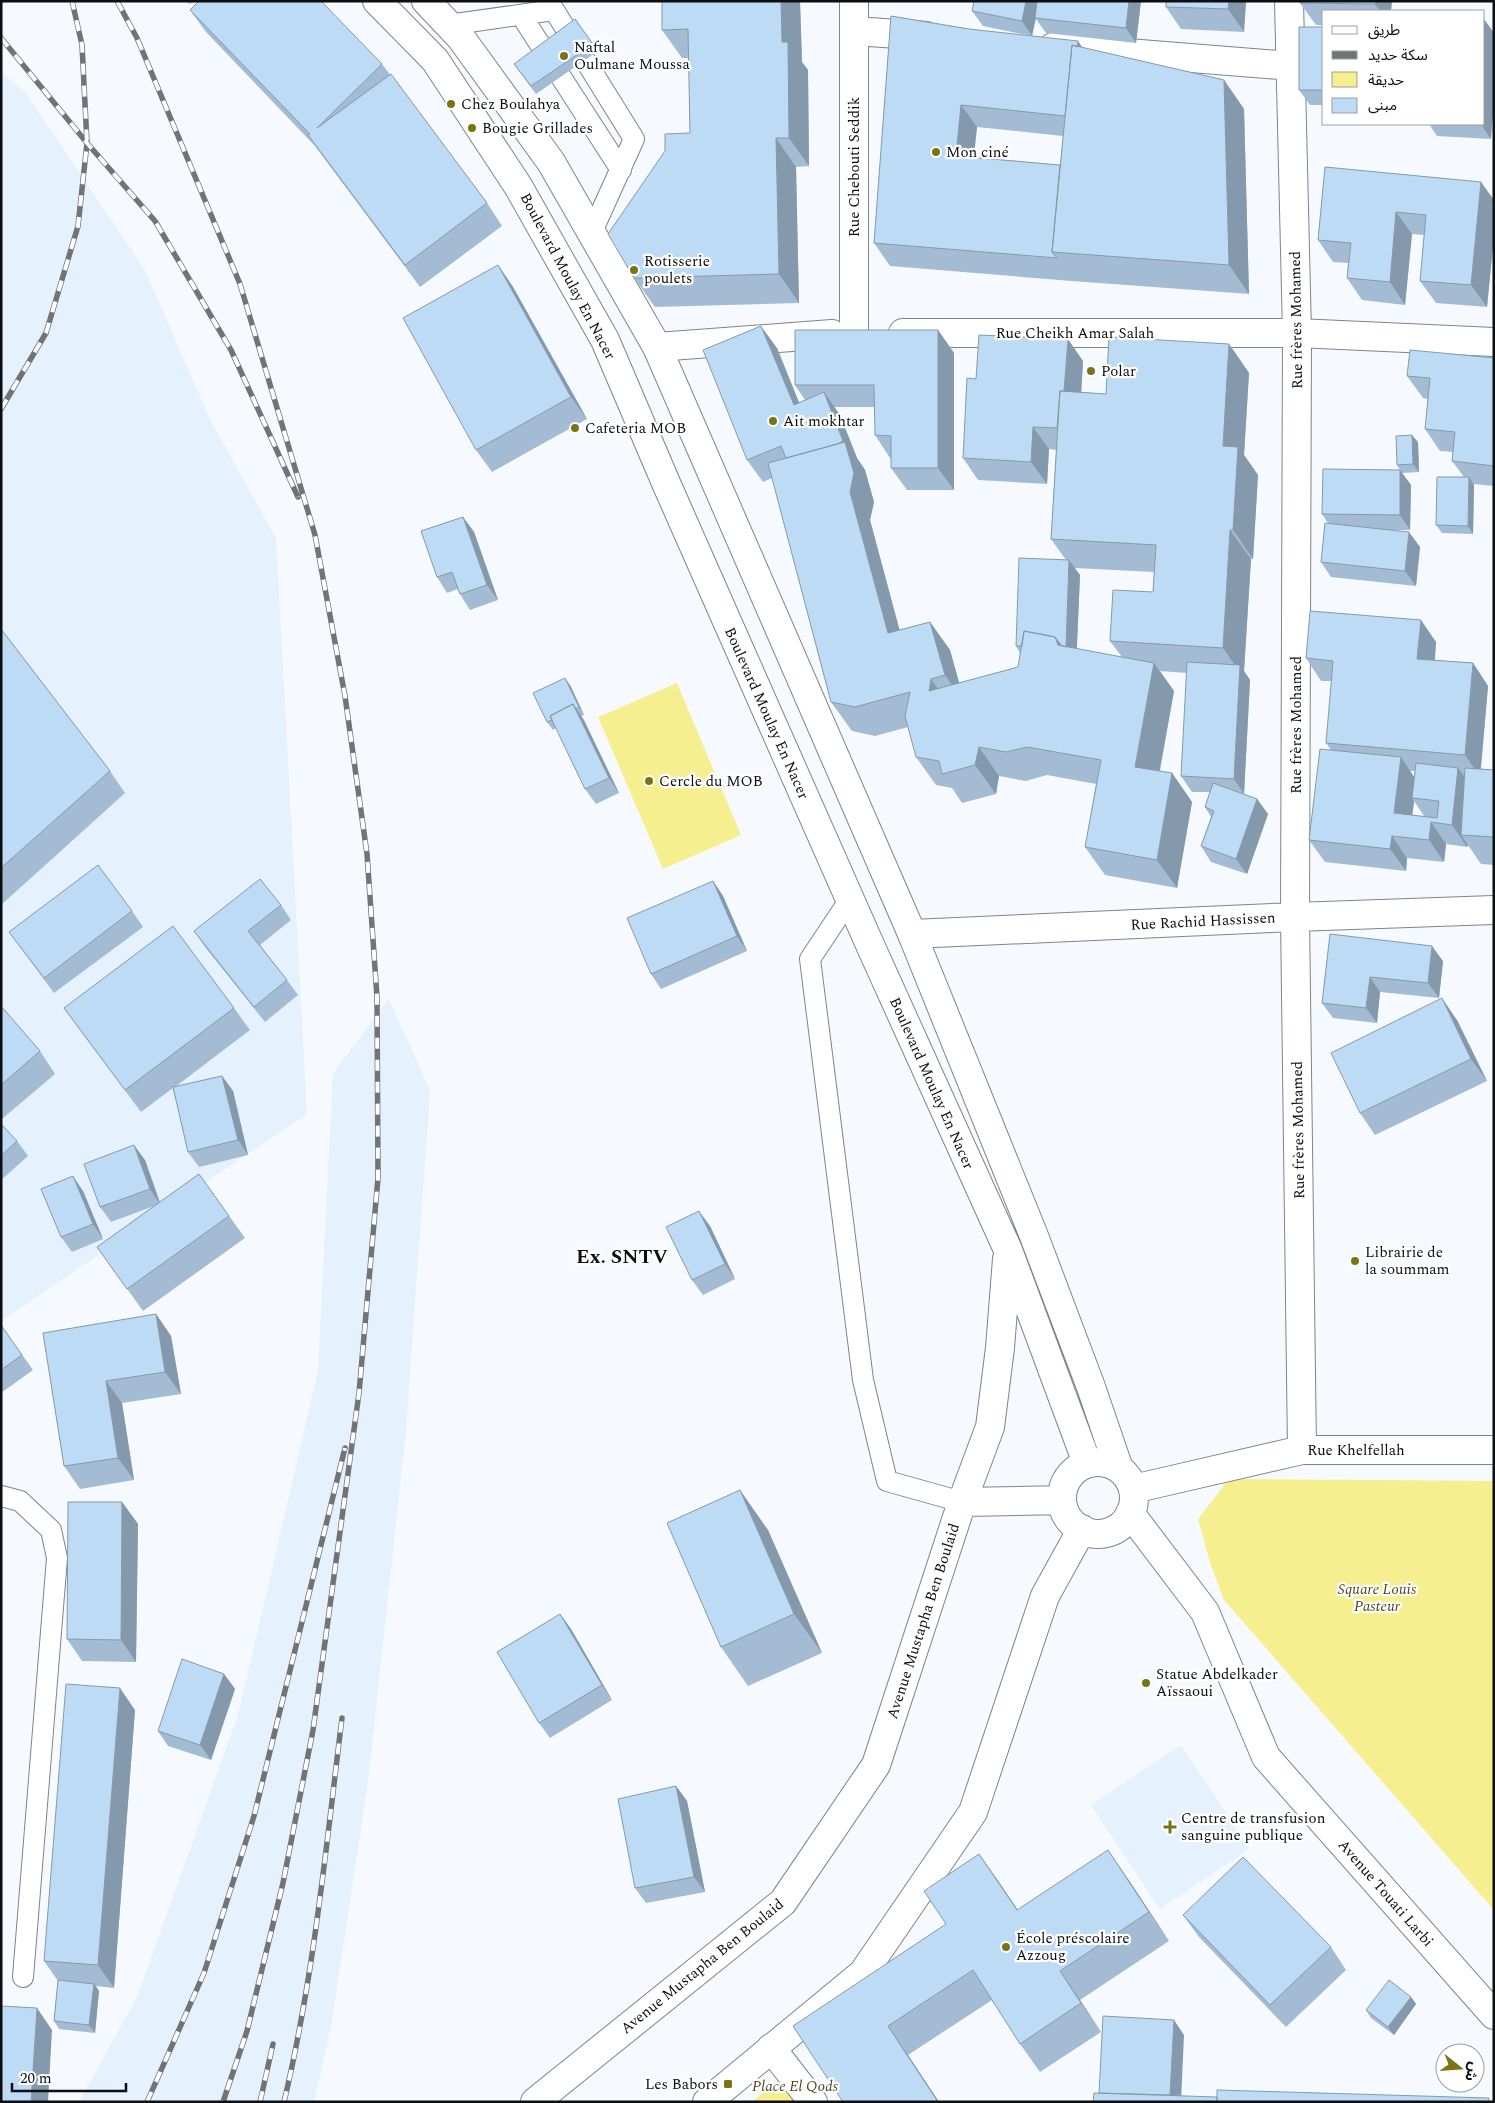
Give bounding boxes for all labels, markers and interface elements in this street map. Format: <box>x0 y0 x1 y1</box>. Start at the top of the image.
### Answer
legend <box>1322 10 1485 125</box>
text: طريق <box>1368 19 1400 42</box>
place label: Naftal Oulmane Moussa <box>574 36 691 76</box>
text: سكة حديد <box>1368 44 1428 67</box>
marker: Naftal Oulmane Moussa <box>558 50 570 62</box>
text: حديقة <box>1368 69 1404 92</box>
place label: Chez Boulahya <box>461 93 561 116</box>
text: مبنى <box>1368 94 1397 117</box>
street label: Rue Chebouti Seddik <box>843 97 866 237</box>
marker: Chez Boulahya <box>445 98 457 110</box>
place label: Bougie Grillades <box>482 117 593 140</box>
marker: Bougie Grillades <box>466 122 478 134</box>
place label: Mon ciné <box>946 141 1009 164</box>
marker: Mon ciné <box>930 146 942 158</box>
street label: Boulevard Moulay En Nacer <box>514 189 621 364</box>
place label: Rotisserie poulets <box>644 250 710 290</box>
street label: Rue frères Mohamed <box>1284 251 1309 389</box>
marker: Rotisserie poulets <box>628 264 640 276</box>
street label: Rue Cheikh Amar Salah <box>996 322 1155 345</box>
place label: Polar <box>1101 360 1136 383</box>
marker: Polar <box>1085 365 1097 377</box>
place label: Ait mokhtar <box>783 410 865 433</box>
marker: Ait mokhtar <box>767 415 779 427</box>
place label: Cafeteria MOB <box>585 417 686 440</box>
marker: Cafeteria MOB <box>569 422 581 434</box>
street label: Boulevard Moulay En Nacer <box>718 623 815 803</box>
street label: Rue frères Mohamed <box>1285 656 1308 794</box>
place label: Cercle du MOB <box>659 770 763 793</box>
marker: Cercle du MOB <box>643 775 655 787</box>
street label: Rue Rachid Hassissen <box>1130 906 1276 937</box>
street label: Boulevard Moulay En Nacer <box>883 993 980 1173</box>
street label: Rue frères Mohamed <box>1286 1061 1311 1199</box>
place label: Librairie de la soummam <box>1365 1241 1450 1281</box>
district label: Ex. SNTV <box>576 1242 668 1272</box>
marker: Librairie de la soummam <box>1349 1255 1361 1267</box>
street label: Rue Khelfellah <box>1307 1439 1405 1462</box>
street label: Avenue Mustapha Ben Boulaid <box>881 1520 966 1722</box>
park label: Square Louis Pasteur <box>1338 1578 1417 1618</box>
place label: Statue Abdelkader Aïssaoui <box>1156 1663 1278 1703</box>
marker: Statue Abdelkader Aïssaoui <box>1140 1677 1152 1689</box>
place label: Centre de transfusion sanguine publique <box>1181 1807 1326 1847</box>
marker: Centre de transfusion sanguine publique <box>1163 1820 1177 1834</box>
street label: Avenue Touati Larbi <box>1332 1834 1439 1952</box>
street label: Avenue Mustapha Ben Boulaid <box>616 1893 789 2040</box>
place label: École préscolaire Azzoug <box>1016 1927 1130 1967</box>
marker: École préscolaire Azzoug <box>1000 1941 1012 1953</box>
north arrow <box>1435 2043 1485 2093</box>
text: ش <box>1459 2059 1485 2084</box>
scale bar <box>12 2060 126 2092</box>
text: 20 m <box>20 2067 52 2090</box>
place label: Les Babors <box>645 2073 718 2096</box>
park label: Place El Qods <box>752 2075 839 2098</box>
marker: Les Babors <box>722 2078 734 2090</box>

